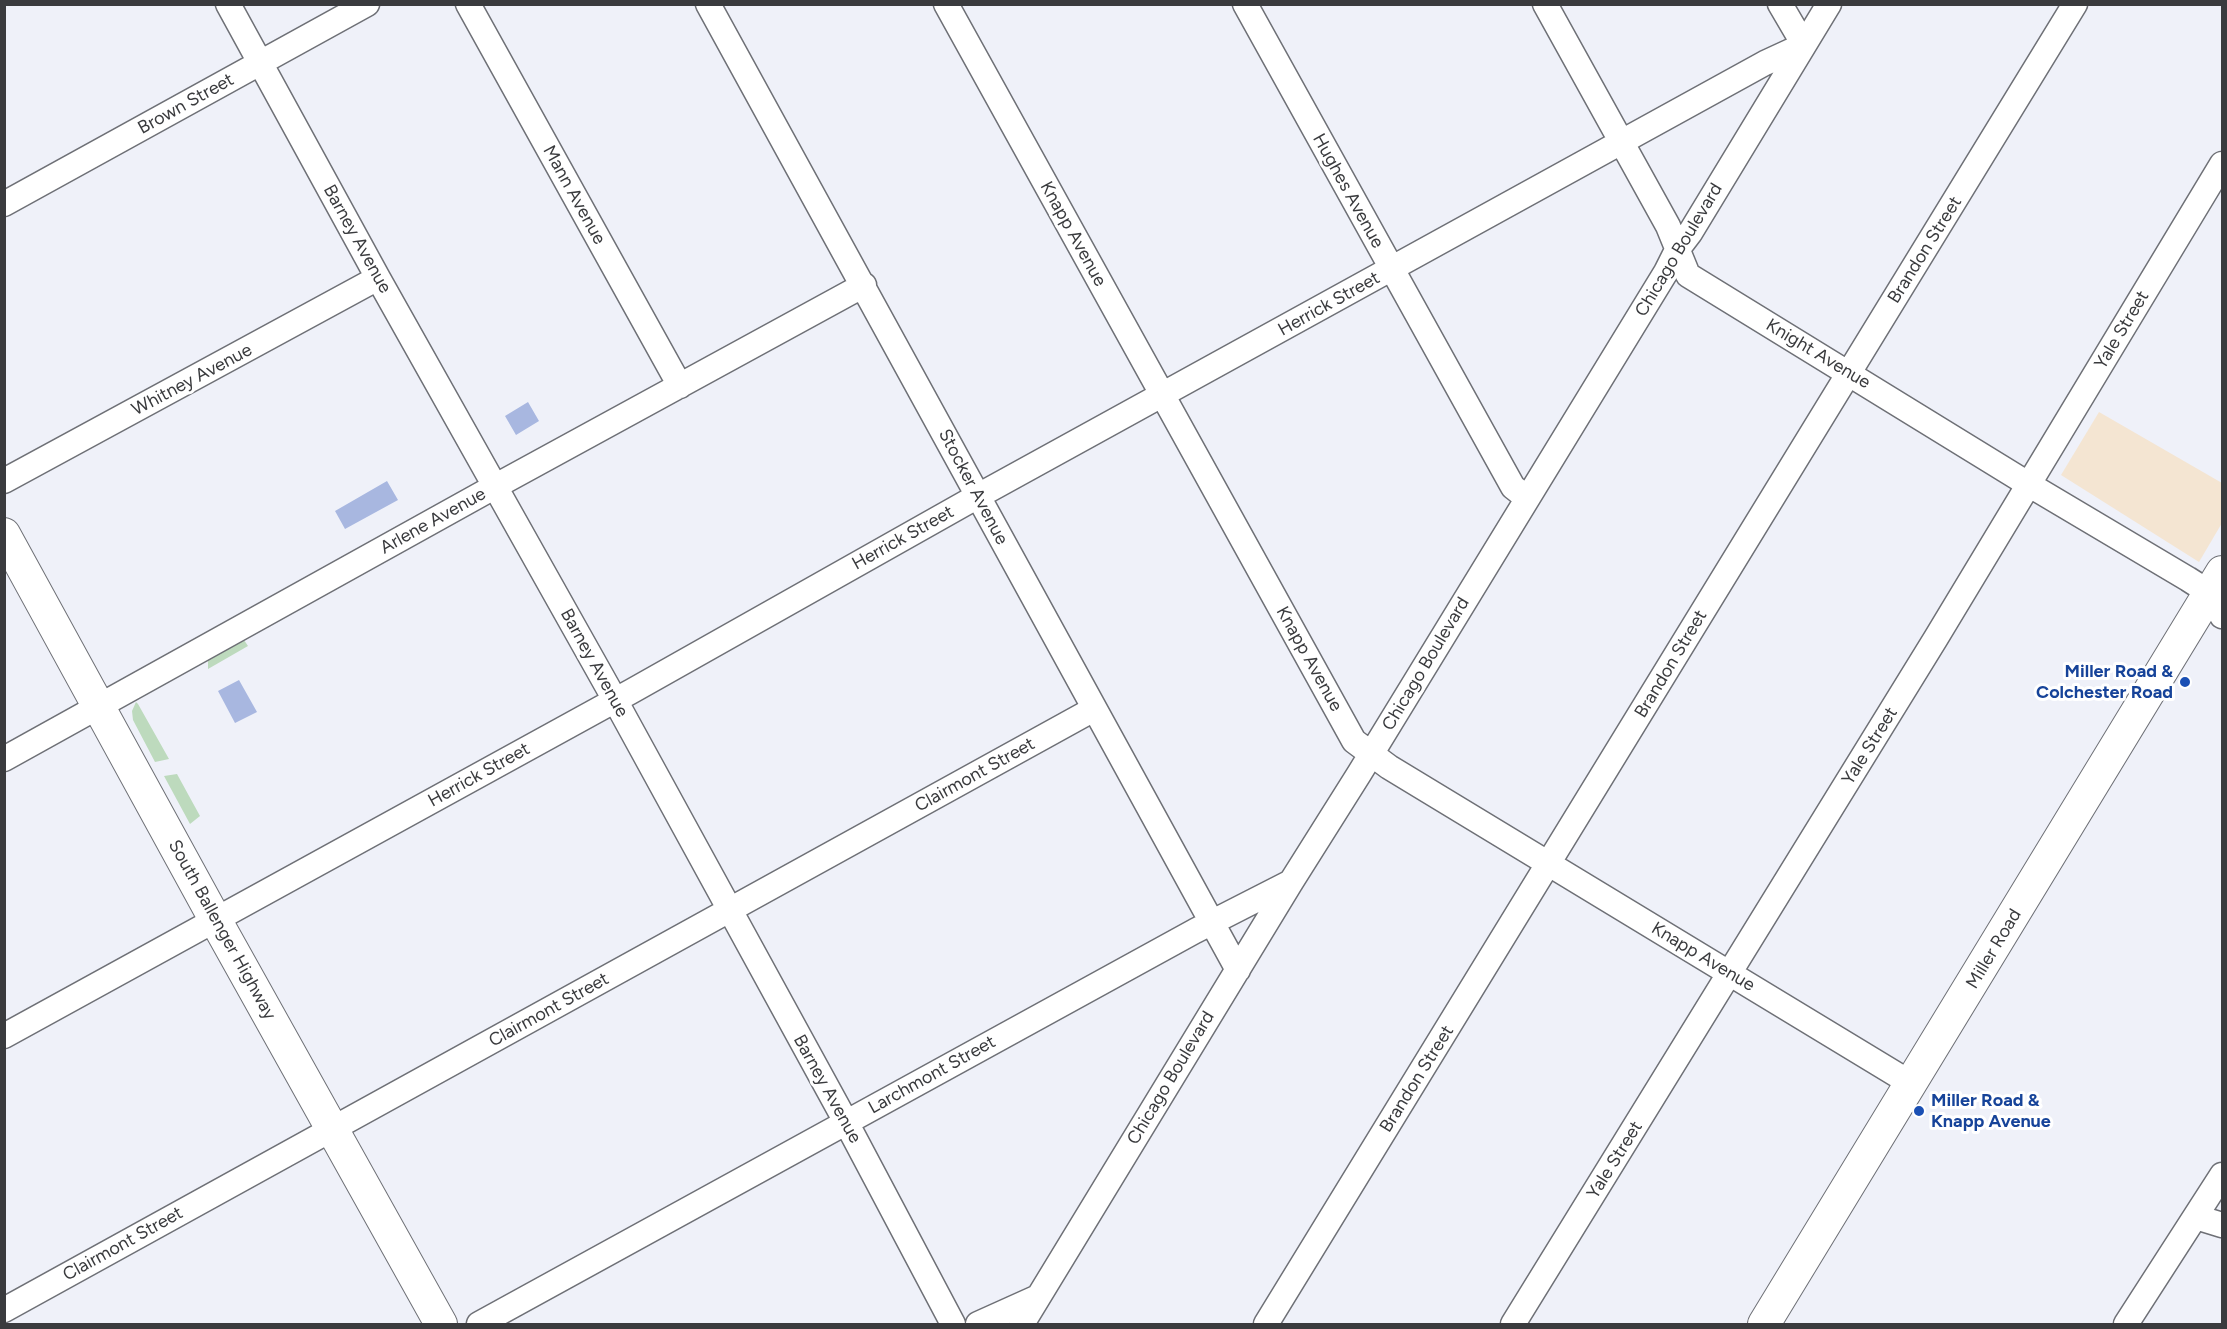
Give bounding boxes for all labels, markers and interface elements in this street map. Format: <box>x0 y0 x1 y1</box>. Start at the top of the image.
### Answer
street label: Brown Street <box>134 69 238 139</box>
street label: Hughes Avenue <box>1308 130 1388 252</box>
street label: Mann Avenue <box>538 142 610 248</box>
street label: Knapp Avenue <box>1035 178 1111 290</box>
street label: Chicago Boulevard <box>1631 179 1727 321</box>
street label: Barney Avenue <box>318 181 396 297</box>
street label: Brandon Street <box>1883 192 1967 308</box>
street label: Herrick Street <box>1274 267 1384 341</box>
street label: Yale Street <box>2090 287 2154 373</box>
street label: Knight Avenue <box>1762 314 1874 394</box>
street label: Whitney Avenue <box>128 339 256 421</box>
street label: Stocker Avenue <box>933 426 1013 548</box>
street label: Arlene Avenue <box>376 483 490 559</box>
street label: Herrick Street <box>848 501 958 575</box>
street label: Chicago Boulevard <box>1378 593 1474 735</box>
street label: Knapp Avenue <box>1271 603 1347 715</box>
street label: Barney Avenue <box>555 605 633 721</box>
street label: Brandon Street <box>1630 606 1712 722</box>
place label: Miller Road & Colchester Road <box>2036 661 2173 704</box>
marker: Miller Road & Colchester Road <box>2178 675 2192 689</box>
street label: Yale Street <box>1838 703 1902 789</box>
street label: Clairmont Street <box>911 733 1039 817</box>
street label: Herrick Street <box>424 738 534 812</box>
street label: South Ballenger Highway <box>164 836 280 1024</box>
street label: Miller Road <box>1962 905 2026 993</box>
street label: Knapp Avenue <box>1647 918 1759 996</box>
street label: Clairmont Street <box>485 968 613 1052</box>
street label: Chicago Boulevard <box>1123 1007 1219 1149</box>
street label: Brandon Street <box>1375 1021 1459 1137</box>
street label: Barney Avenue <box>788 1031 866 1147</box>
street label: Larchmont Street <box>865 1031 999 1119</box>
place label: Miller Road & Knapp Avenue <box>1931 1090 2051 1132</box>
marker: Miller Road & Knapp Avenue <box>1912 1104 1926 1118</box>
street label: Yale Street <box>1583 1117 1647 1203</box>
street label: Clairmont Street <box>59 1202 187 1286</box>

